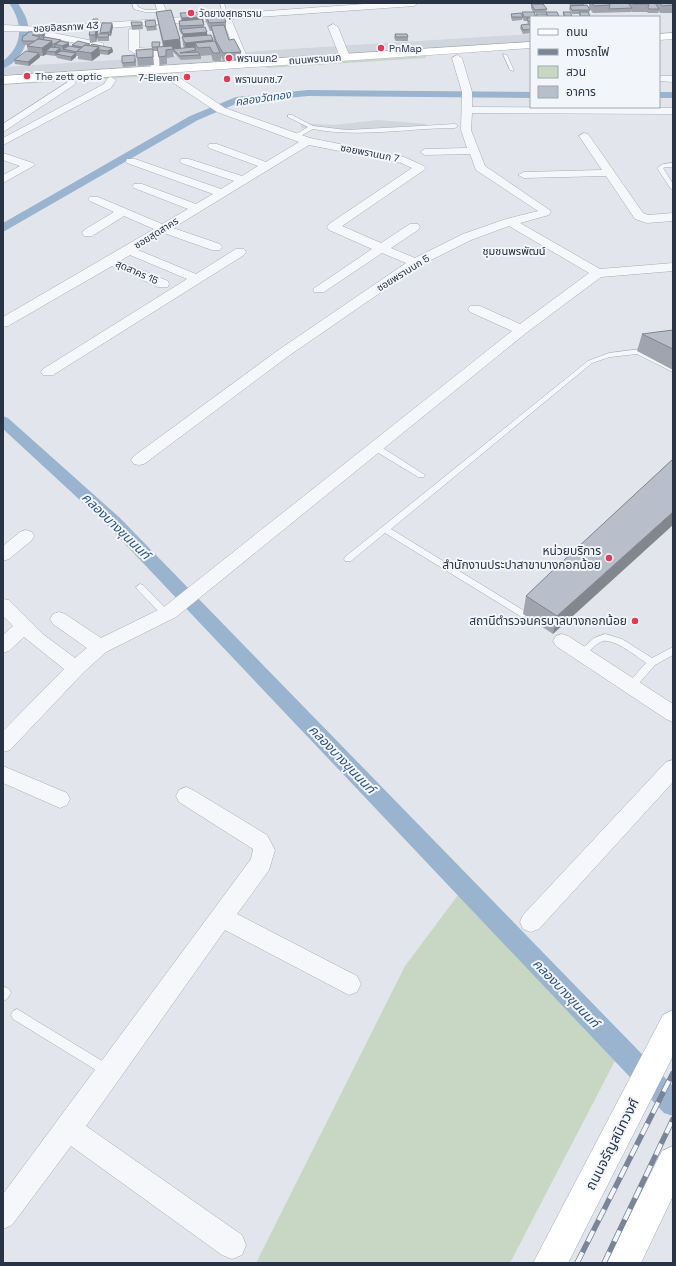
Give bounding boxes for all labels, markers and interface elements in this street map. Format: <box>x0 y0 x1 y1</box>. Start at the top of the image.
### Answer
place label: วัดยางสุทธาราม <box>199 7 262 20</box>
marker: วัดยางสุทธาราม <box>186 8 196 18</box>
legend <box>530 16 660 108</box>
street label: ซอยอิสรภาพ 43 <box>33 19 99 35</box>
text: ถนน <box>566 24 588 40</box>
place label: PnMap <box>389 42 422 55</box>
marker: PnMap <box>376 43 386 53</box>
text: ทางรถไฟ <box>566 44 609 60</box>
street label: ถนนพรานนก <box>288 51 342 67</box>
place label: พรานนก2 <box>237 52 277 65</box>
marker: พรานนก2 <box>224 53 234 63</box>
text: สวน <box>566 64 586 80</box>
place label: The zett optic <box>35 70 102 83</box>
marker: The zett optic <box>22 71 32 81</box>
place label: 7-Eleven <box>138 71 179 84</box>
marker: 7-Eleven <box>182 72 192 82</box>
place label: พรานนกซ.7 <box>235 73 283 86</box>
marker: พรานนกซ.7 <box>222 74 232 84</box>
text: อาคาร <box>566 84 596 100</box>
water label: คลองวัดทอง <box>234 87 293 109</box>
street label: ซอยพรานนก 7 <box>340 141 401 165</box>
street label: ซอยสุดสาคร <box>131 214 181 252</box>
district label: ชุมชนพรพัฒน์ <box>483 244 545 258</box>
street label: ซอยพรานนก 5 <box>374 252 432 294</box>
street label: สุดสาคร 15 <box>114 257 160 287</box>
water label: คลองบางขุนนนท์ <box>78 489 156 565</box>
place label: หน่วยบริการ สำนักงานประปาสาขาบางกอกน้อย <box>442 543 601 573</box>
marker: หน่วยบริการ สำนักงานประปาสาขาบางกอกน้อย <box>604 553 614 563</box>
place label: สถานีตำรวจนครบาลบางกอกน้อย <box>469 613 627 629</box>
marker: สถานีตำรวจนครบาลบางกอกน้อย <box>630 616 640 626</box>
water label: คลองบางขุนนนท์ <box>305 721 381 799</box>
water label: คลองบางขุนนนท์ <box>529 955 605 1033</box>
street label: ถนนจรัญสนิทวงศ์ <box>581 1095 643 1193</box>

